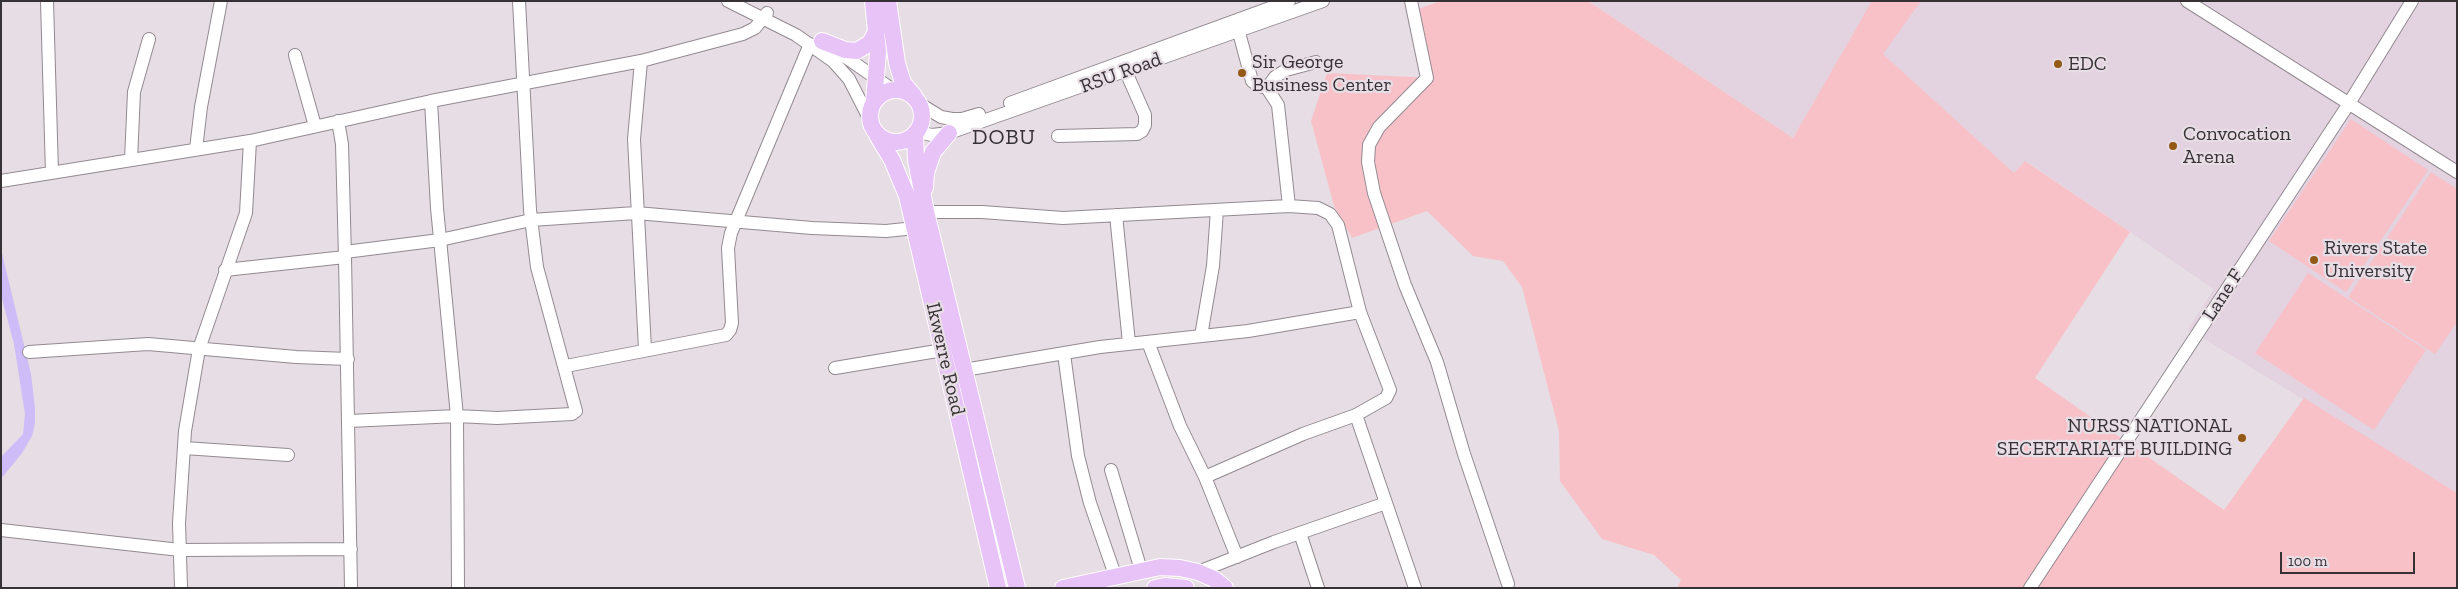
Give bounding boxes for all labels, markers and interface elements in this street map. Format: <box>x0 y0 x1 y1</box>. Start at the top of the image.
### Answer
street label: RSU Road <box>1077 47 1165 99</box>
place label: Sir George Business Center <box>1252 50 1392 97</box>
place label: EDC <box>2068 52 2107 76</box>
marker: EDC <box>2052 58 2064 70</box>
marker: Sir George Business Center <box>1236 67 1248 79</box>
place label: Convocation Arena <box>2183 122 2291 169</box>
district label: DOBU <box>971 125 1037 151</box>
marker: Convocation Arena <box>2167 140 2179 152</box>
place label: Rivers State University <box>2324 236 2427 283</box>
marker: Rivers State University <box>2308 254 2320 266</box>
street label: Lane F <box>2197 265 2249 325</box>
street label: Ikwerre Road <box>920 300 970 418</box>
place label: NURSS NATIONAL SECERTARIATE BUILDING <box>1997 414 2232 461</box>
marker: NURSS NATIONAL SECERTARIATE BUILDING <box>2236 432 2248 444</box>
scale bar <box>2283 542 2418 574</box>
text: 100 m <box>2288 552 2327 570</box>

